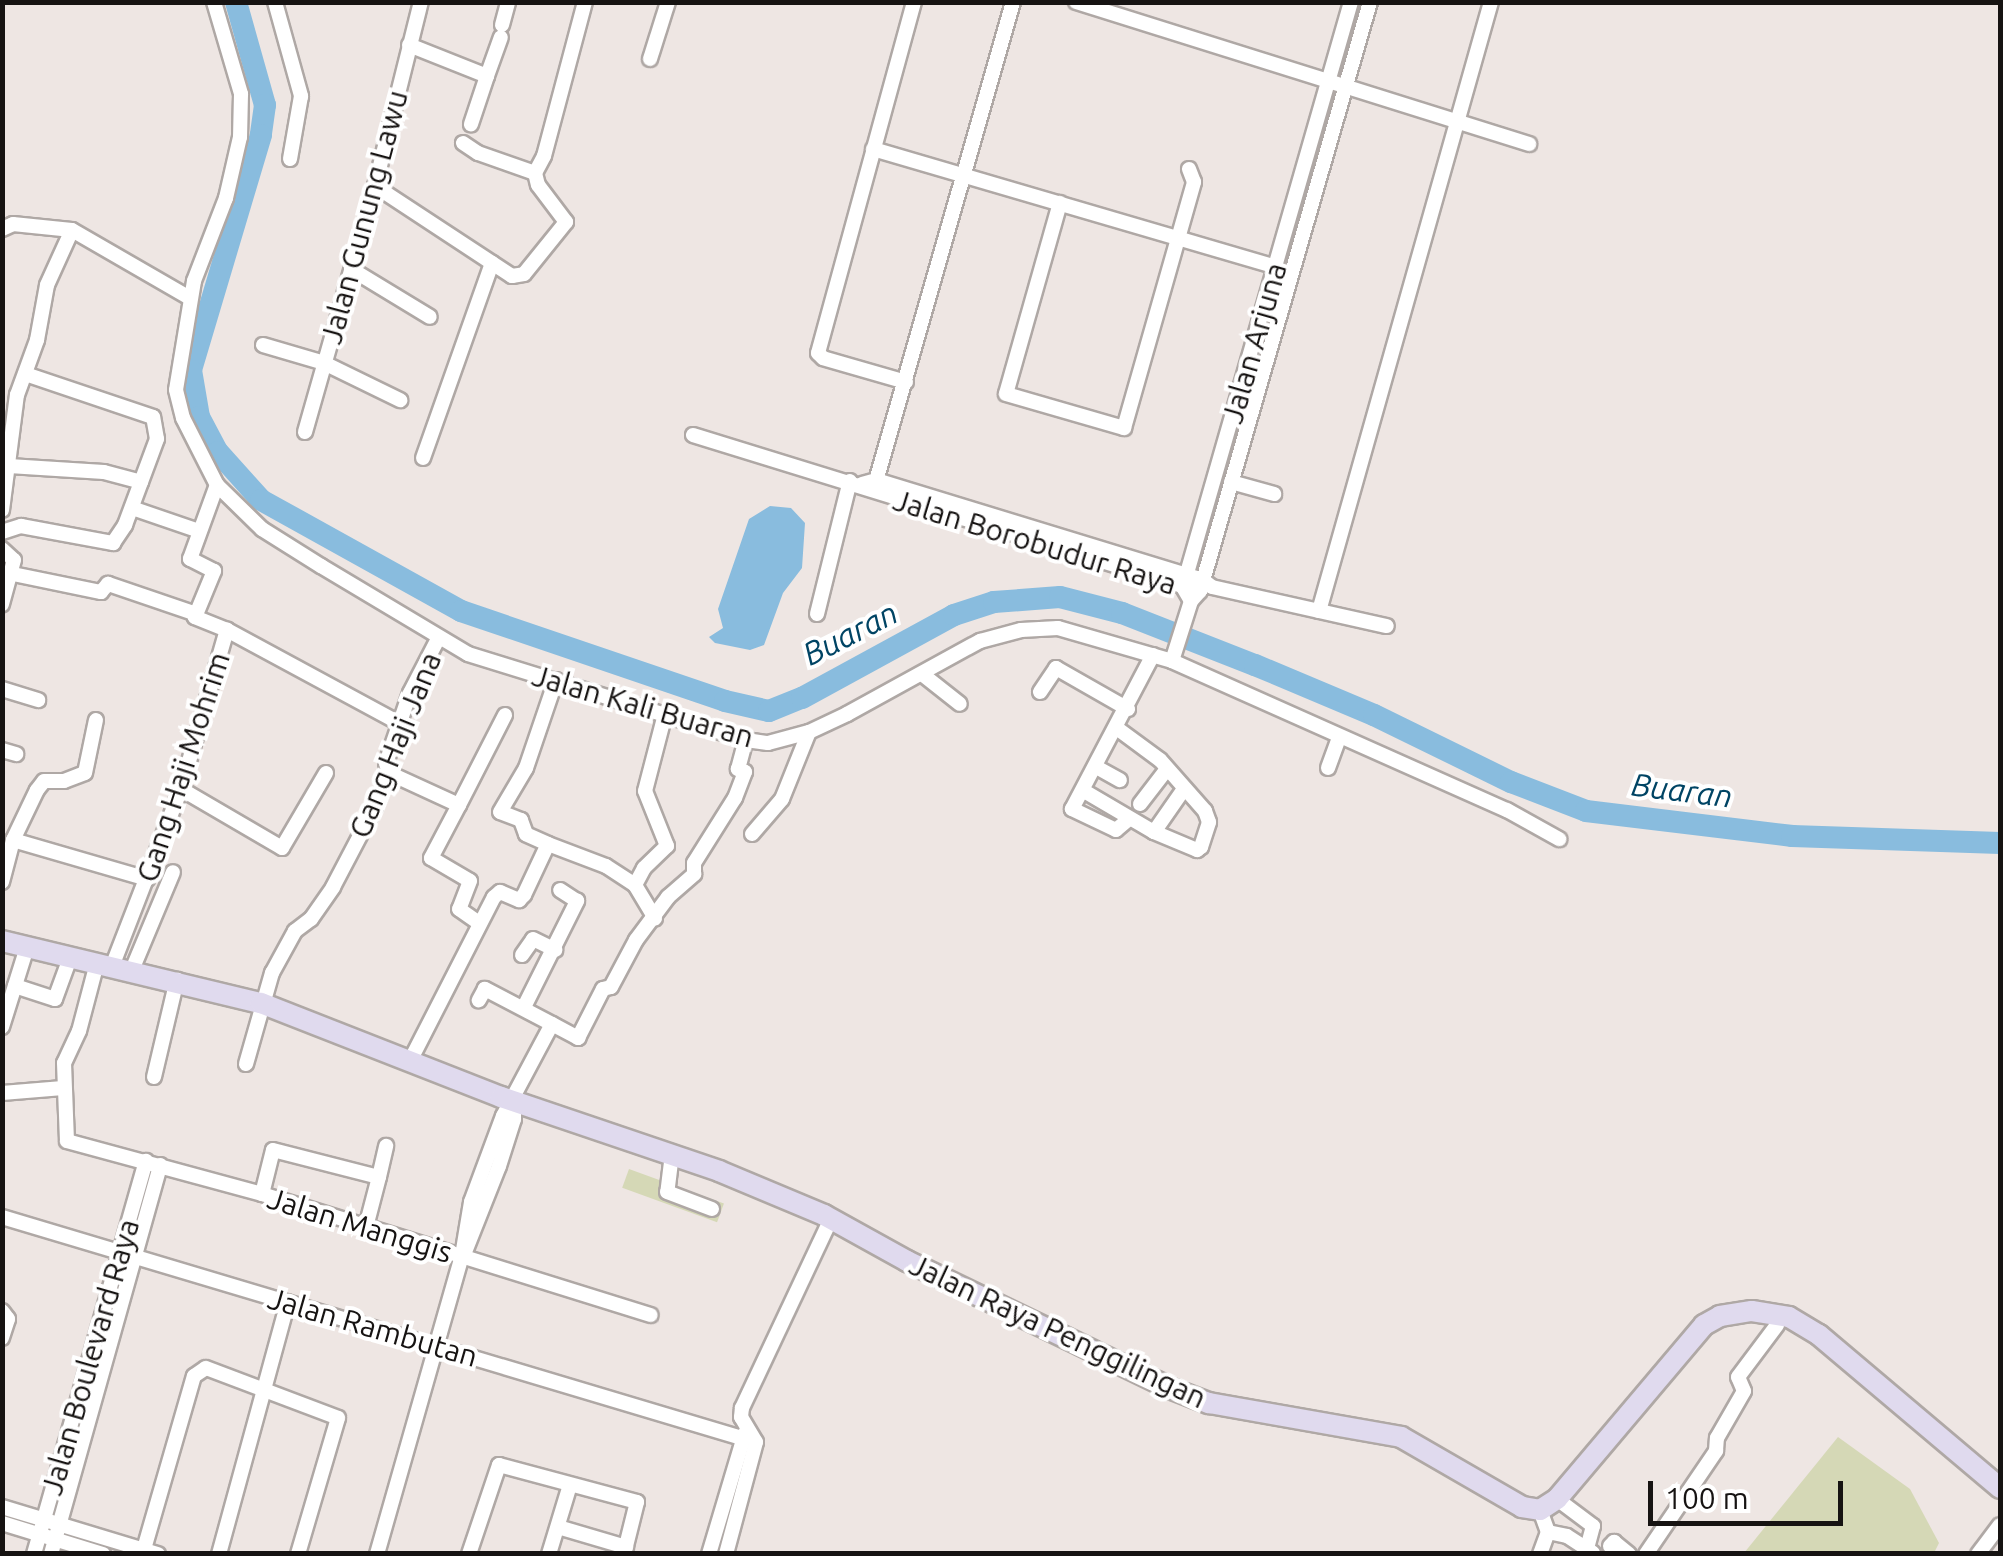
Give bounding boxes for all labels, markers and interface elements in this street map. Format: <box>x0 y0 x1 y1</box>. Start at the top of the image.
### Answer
street label: Jalan Gunung Lawu <box>313 86 415 348</box>
street label: Jalan Arjuna <box>1214 259 1294 427</box>
street label: Jalan Borobudur Raya <box>889 482 1181 602</box>
water label: Buaran <box>796 593 904 673</box>
street label: Gang Haji Mohrim <box>129 647 237 887</box>
street label: Gang Haji Jana <box>341 647 449 843</box>
street label: Jalan Kali Buaran <box>528 657 758 755</box>
water label: Buaran <box>1629 765 1735 815</box>
street label: Jalan Manggis <box>263 1180 457 1270</box>
street label: Jalan Boulevard Raya <box>33 1215 147 1499</box>
street label: Jalan Raya Penggilingan <box>904 1246 1212 1416</box>
street label: Jalan Rambutan <box>264 1280 482 1374</box>
scale bar <box>1653 1461 1848 1523</box>
text: 100 m <box>1665 1481 1749 1515</box>

